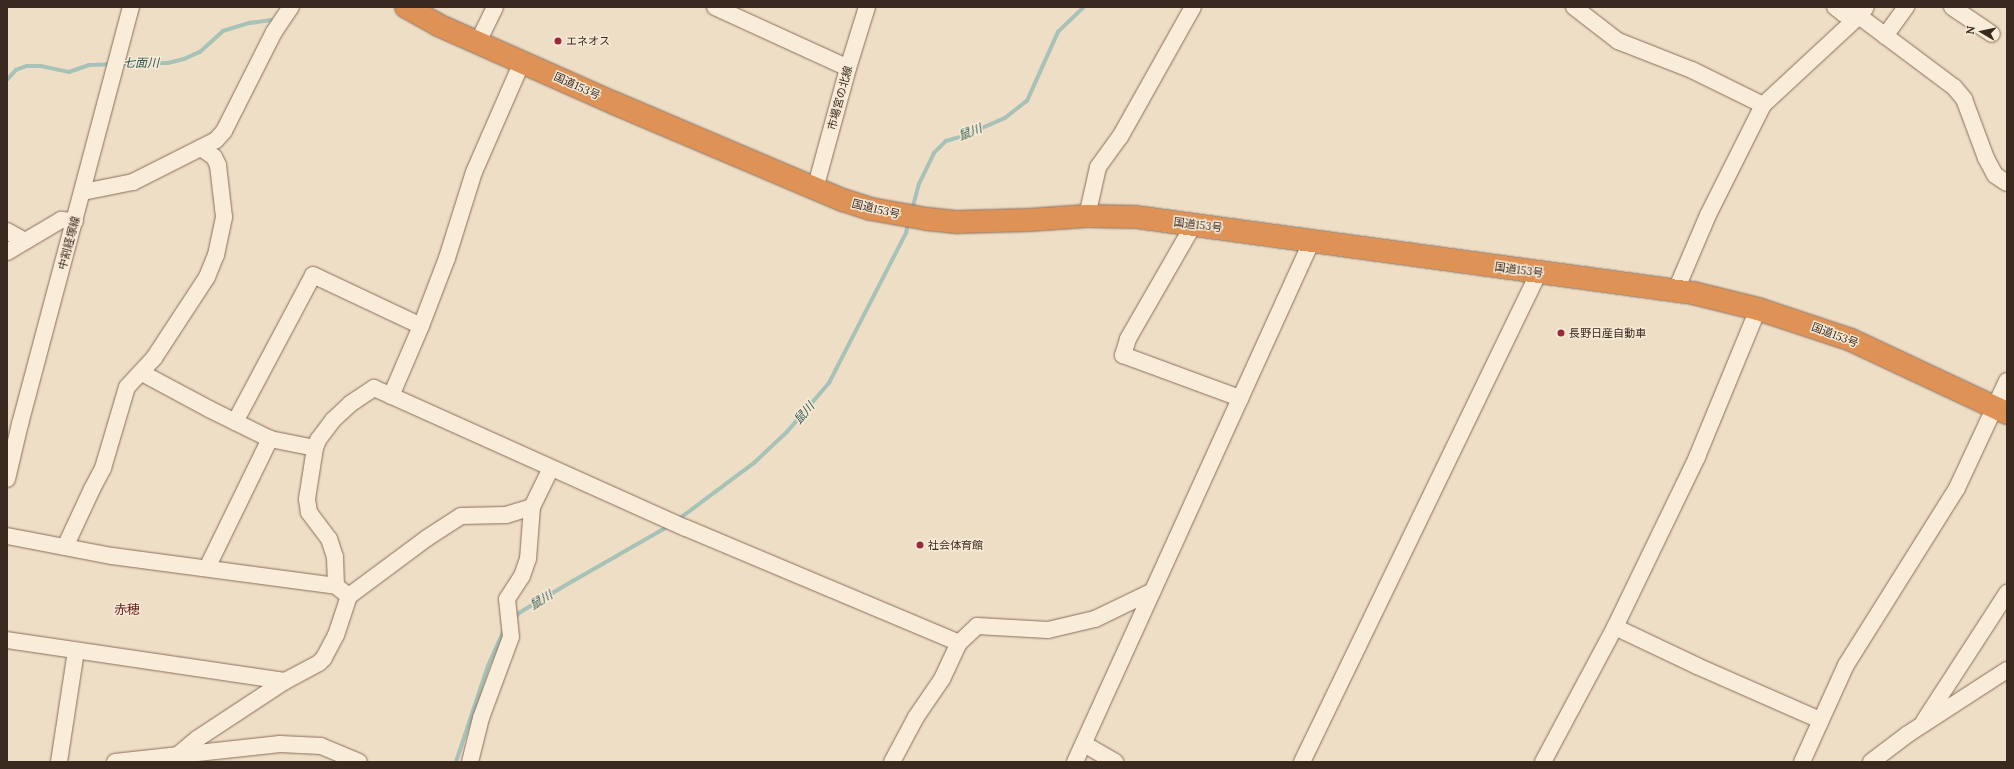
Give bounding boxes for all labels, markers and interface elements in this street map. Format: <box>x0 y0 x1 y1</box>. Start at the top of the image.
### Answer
north arrow <box>1962 12 2002 52</box>
text: N <box>1963 25 1978 35</box>
place label: エネオス <box>566 34 610 48</box>
marker: エネオス <box>553 36 563 46</box>
water label: 七面川 <box>123 56 159 70</box>
street label: 市場宮の北線 <box>825 64 855 132</box>
street label: 国道153号 <box>552 70 602 102</box>
water label: 鼠川 <box>956 121 984 143</box>
street label: 国道153号 <box>851 197 901 221</box>
street label: 中割経塚線 <box>56 215 82 271</box>
street label: 国道153号 <box>1173 215 1223 235</box>
street label: 国道153号 <box>1494 260 1544 280</box>
street label: 国道153号 <box>1810 320 1860 350</box>
place label: 長野日産自動車 <box>1569 326 1646 340</box>
marker: 長野日産自動車 <box>1556 328 1566 338</box>
water label: 鼠川 <box>791 399 817 427</box>
place label: 社会体育館 <box>928 538 983 552</box>
marker: 社会体育館 <box>915 540 925 550</box>
water label: 鼠川 <box>527 588 555 612</box>
district label: 赤穂 <box>114 602 140 618</box>

